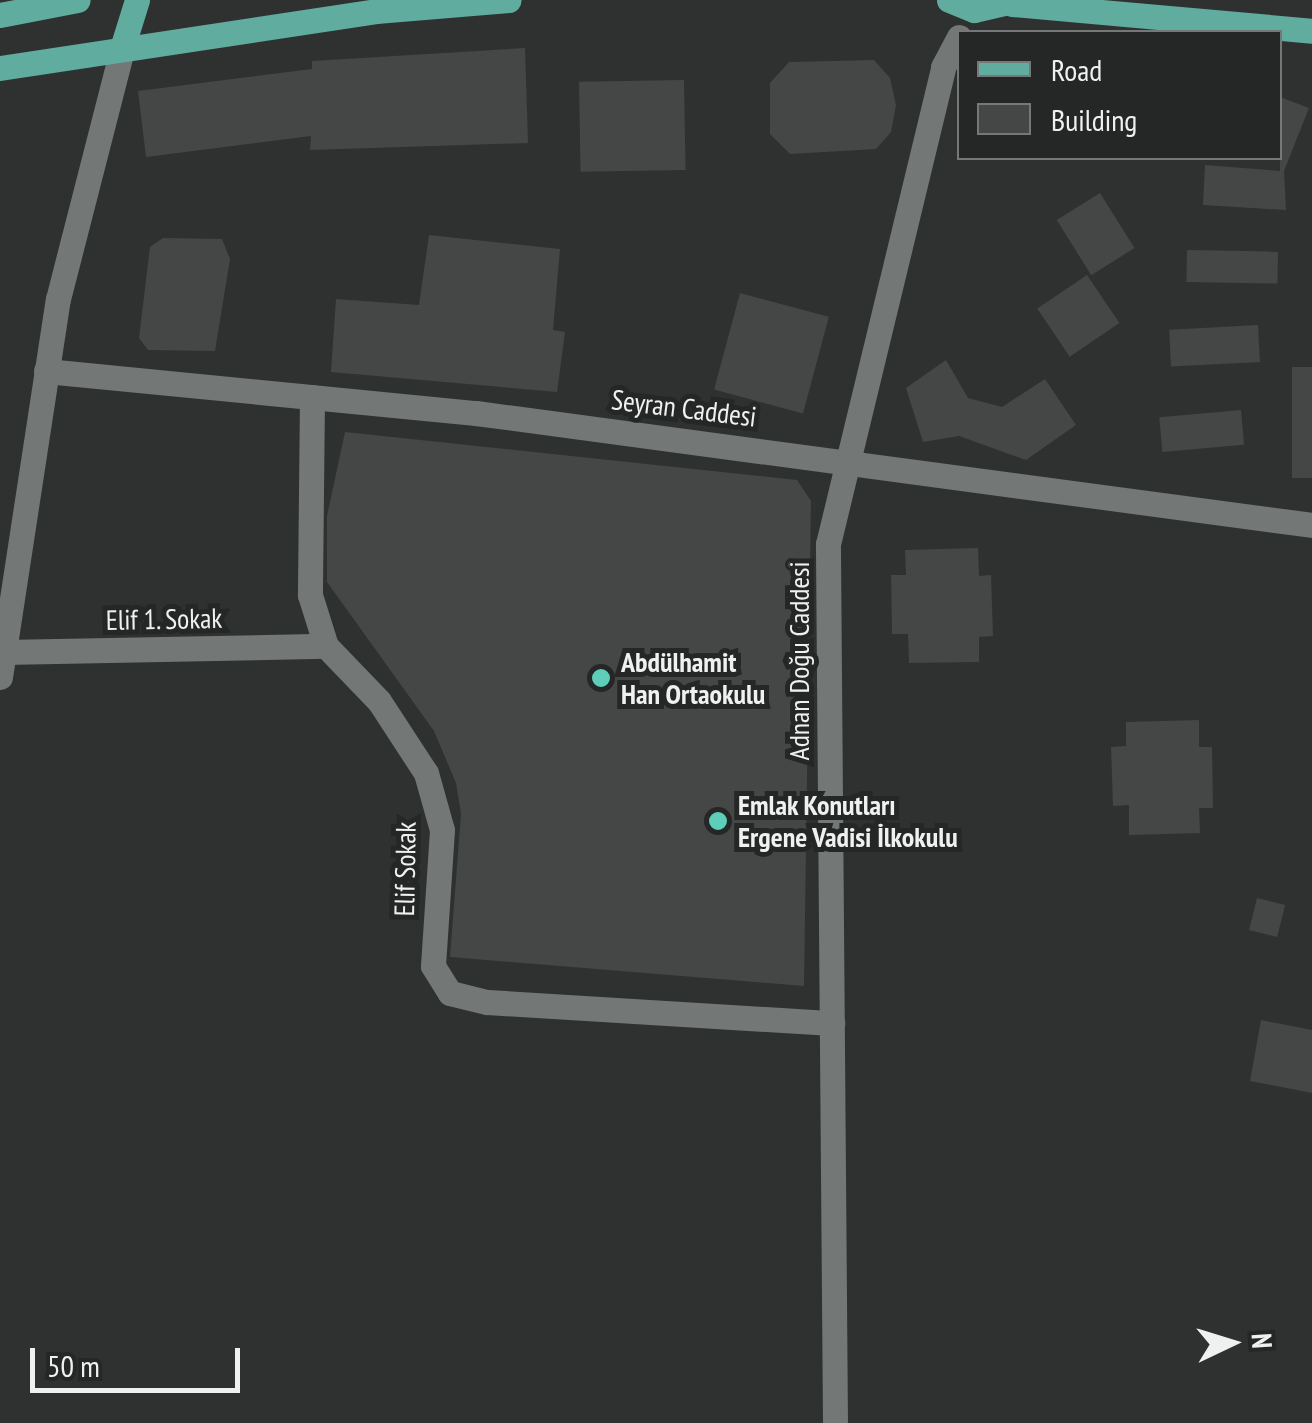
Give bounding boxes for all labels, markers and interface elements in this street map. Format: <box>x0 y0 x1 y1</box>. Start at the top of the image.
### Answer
legend <box>957 30 1282 160</box>
text: Road <box>1051 50 1102 89</box>
text: Building <box>1051 100 1137 139</box>
street label: Seyran Caddesi <box>610 382 758 434</box>
street label: Adnan Doğu Caddesi <box>782 561 816 761</box>
street label: Elif 1. Sokak <box>105 601 223 637</box>
place label: Abdülhamit Han Ortaokulu <box>621 645 766 711</box>
marker: Abdülhamit Han Ortaokulu <box>590 667 612 689</box>
place label: Emlak Konutları Ergene Vadisi İlkokulu <box>738 788 958 854</box>
marker: Emlak Konutları Ergene Vadisi İlkokulu <box>707 810 729 832</box>
street label: Elif Sokak <box>387 821 423 917</box>
north arrow <box>1182 1293 1282 1393</box>
scale bar <box>35 1328 245 1390</box>
text: N <box>1243 1332 1281 1350</box>
text: 50 m <box>47 1346 100 1385</box>

